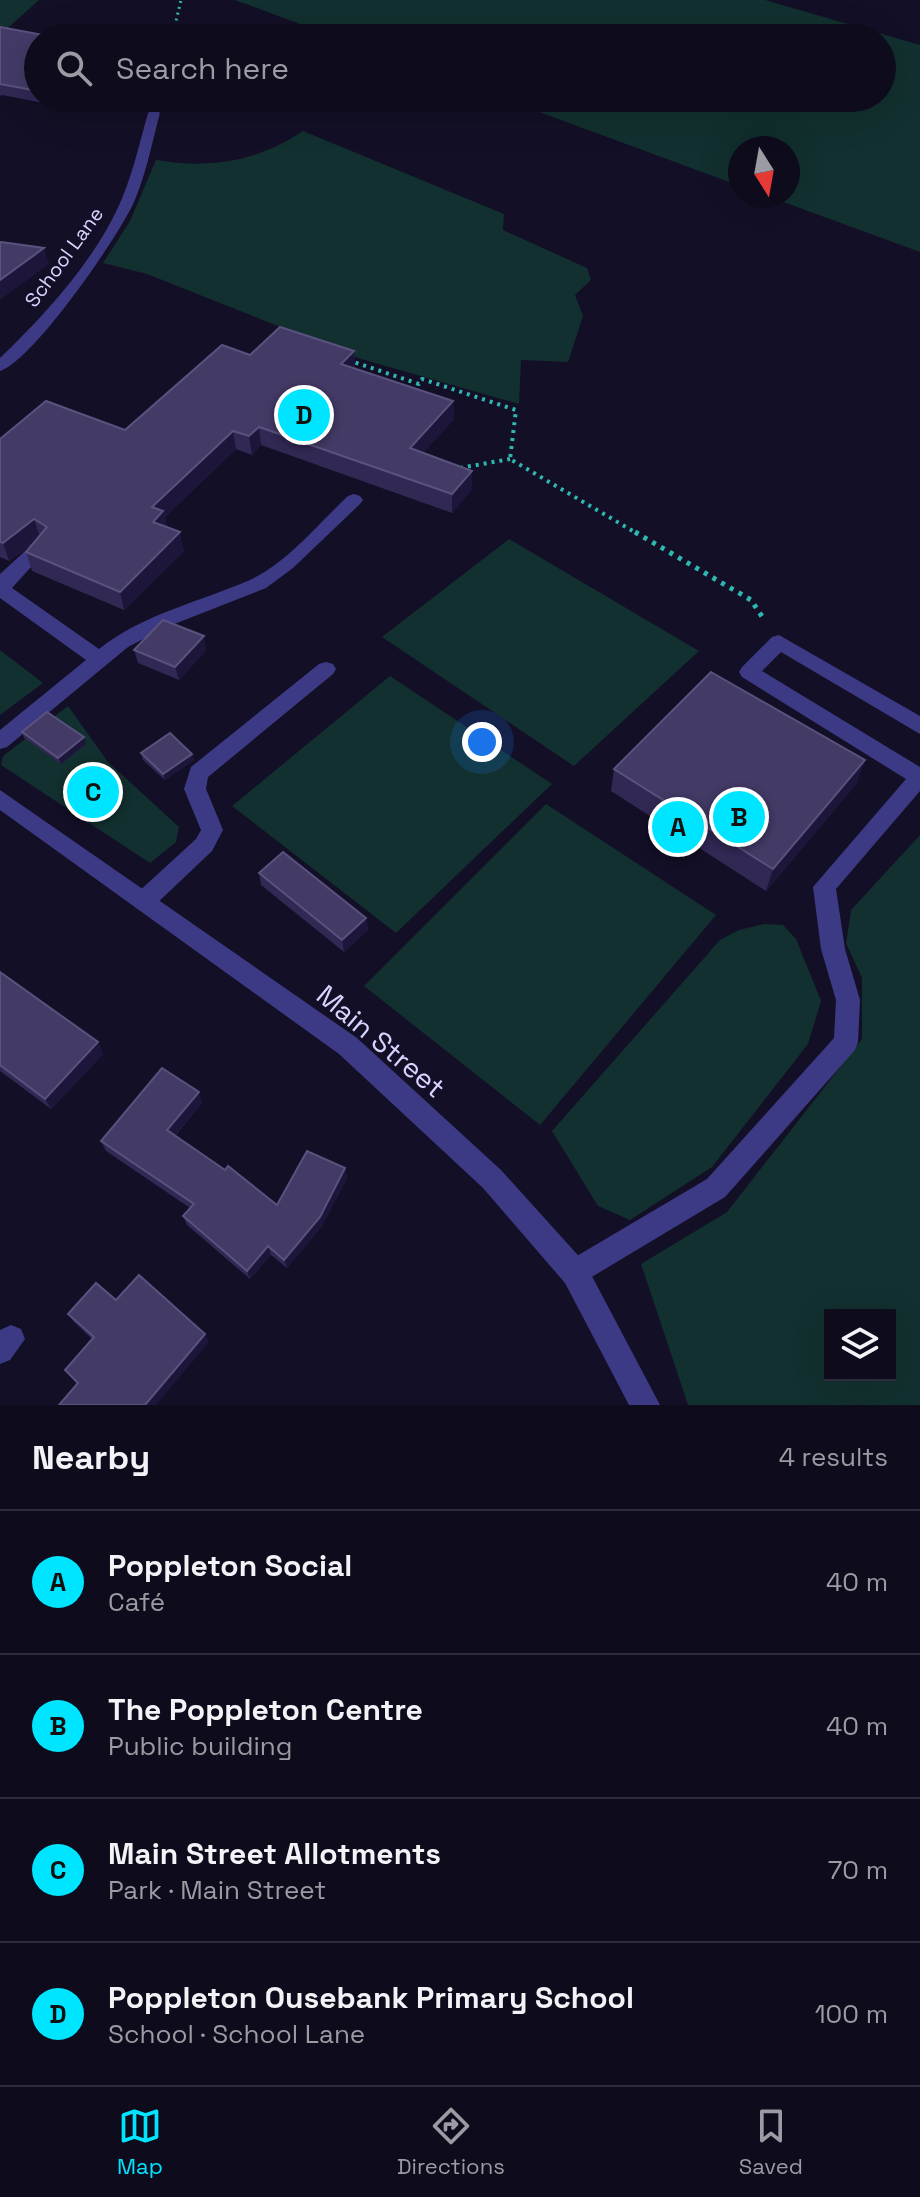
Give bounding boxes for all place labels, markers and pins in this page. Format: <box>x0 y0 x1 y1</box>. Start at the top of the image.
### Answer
pin: D <box>278 385 330 445</box>
pin: C <box>67 762 119 822</box>
pin: B <box>713 787 765 847</box>
pin: A <box>652 797 704 857</box>

